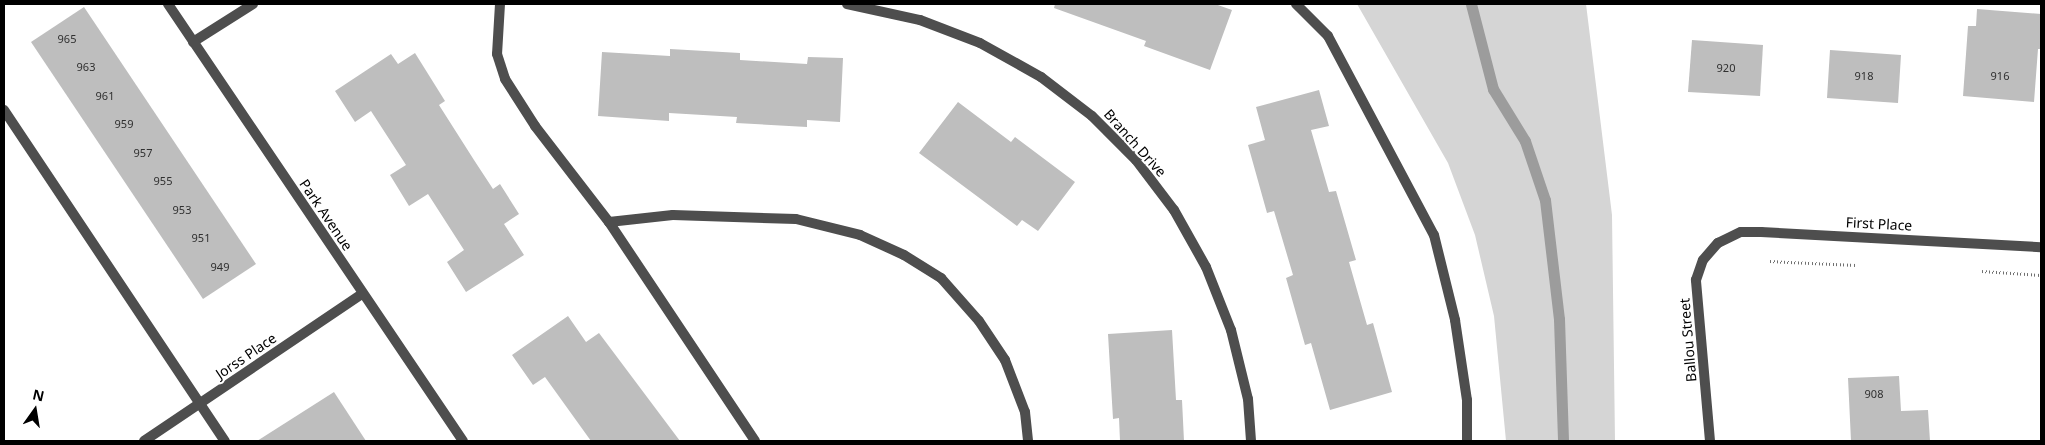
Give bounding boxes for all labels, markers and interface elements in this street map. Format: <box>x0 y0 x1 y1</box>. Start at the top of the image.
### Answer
house number: 965 <box>58 32 76 46</box>
house number: 963 <box>77 60 95 74</box>
house number: 920 <box>1717 61 1735 75</box>
house number: 918 <box>1855 69 1873 83</box>
house number: 916 <box>1991 69 2009 83</box>
house number: 961 <box>96 89 114 103</box>
street label: Branch Drive <box>1100 106 1170 180</box>
house number: 959 <box>115 117 133 131</box>
house number: 957 <box>134 146 152 160</box>
house number: 955 <box>154 174 172 188</box>
street label: Park Avenue <box>296 176 356 254</box>
house number: 953 <box>173 203 191 217</box>
street label: First Place <box>1845 214 1913 234</box>
house number: 951 <box>192 231 210 245</box>
house number: 949 <box>211 260 229 274</box>
street label: Ballou Street <box>1676 297 1700 383</box>
street label: Jorss Place <box>212 330 280 382</box>
text: N <box>31 384 46 405</box>
north arrow <box>10 385 60 435</box>
house number: 908 <box>1865 387 1883 401</box>

